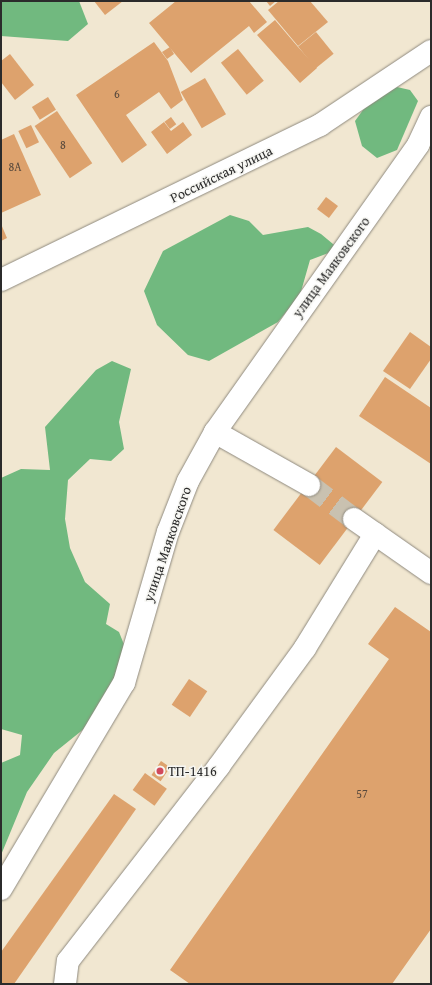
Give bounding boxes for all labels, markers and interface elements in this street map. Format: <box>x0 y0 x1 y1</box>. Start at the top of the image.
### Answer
house number: 6 <box>114 87 120 101</box>
house number: 8 <box>60 138 66 152</box>
street label: Российская улица <box>167 142 275 206</box>
house number: 8А <box>8 160 22 174</box>
street label: улица Маяковского <box>289 213 373 321</box>
street label: улица Маяковского <box>139 484 195 604</box>
place label: ТП-1416 <box>168 763 217 779</box>
marker: ТП-1416 <box>155 766 165 776</box>
house number: 57 <box>356 787 368 801</box>

